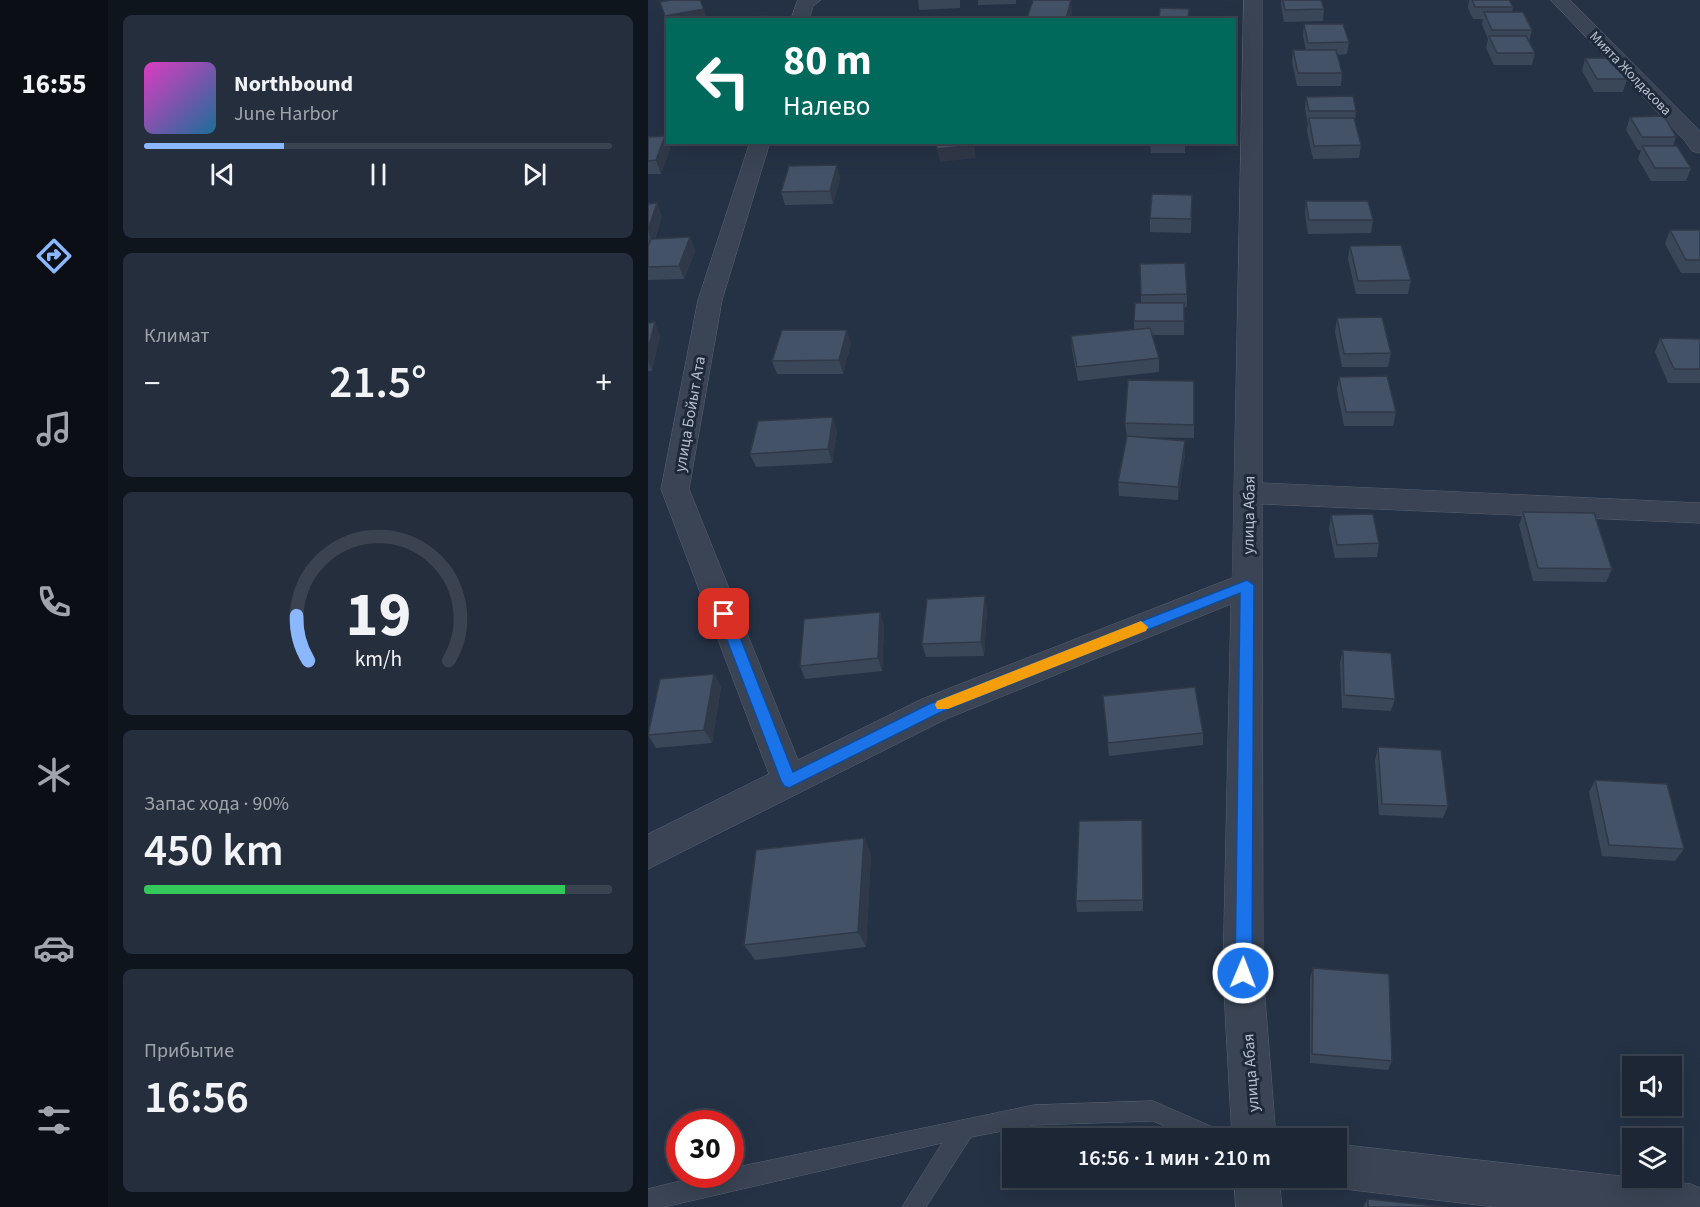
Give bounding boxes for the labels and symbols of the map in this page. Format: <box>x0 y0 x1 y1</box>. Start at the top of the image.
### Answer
street label: Мията Жолдасова <box>1585 27 1676 120</box>
street label: улица Бойыт Ата <box>669 355 711 474</box>
street label: улица Абая <box>1237 475 1261 555</box>
pin <box>698 588 749 639</box>
position arrow <box>1211 941 1275 1005</box>
street label: улица Абая <box>1237 1033 1265 1113</box>
speed limit sign: 30 <box>666 1110 744 1188</box>

